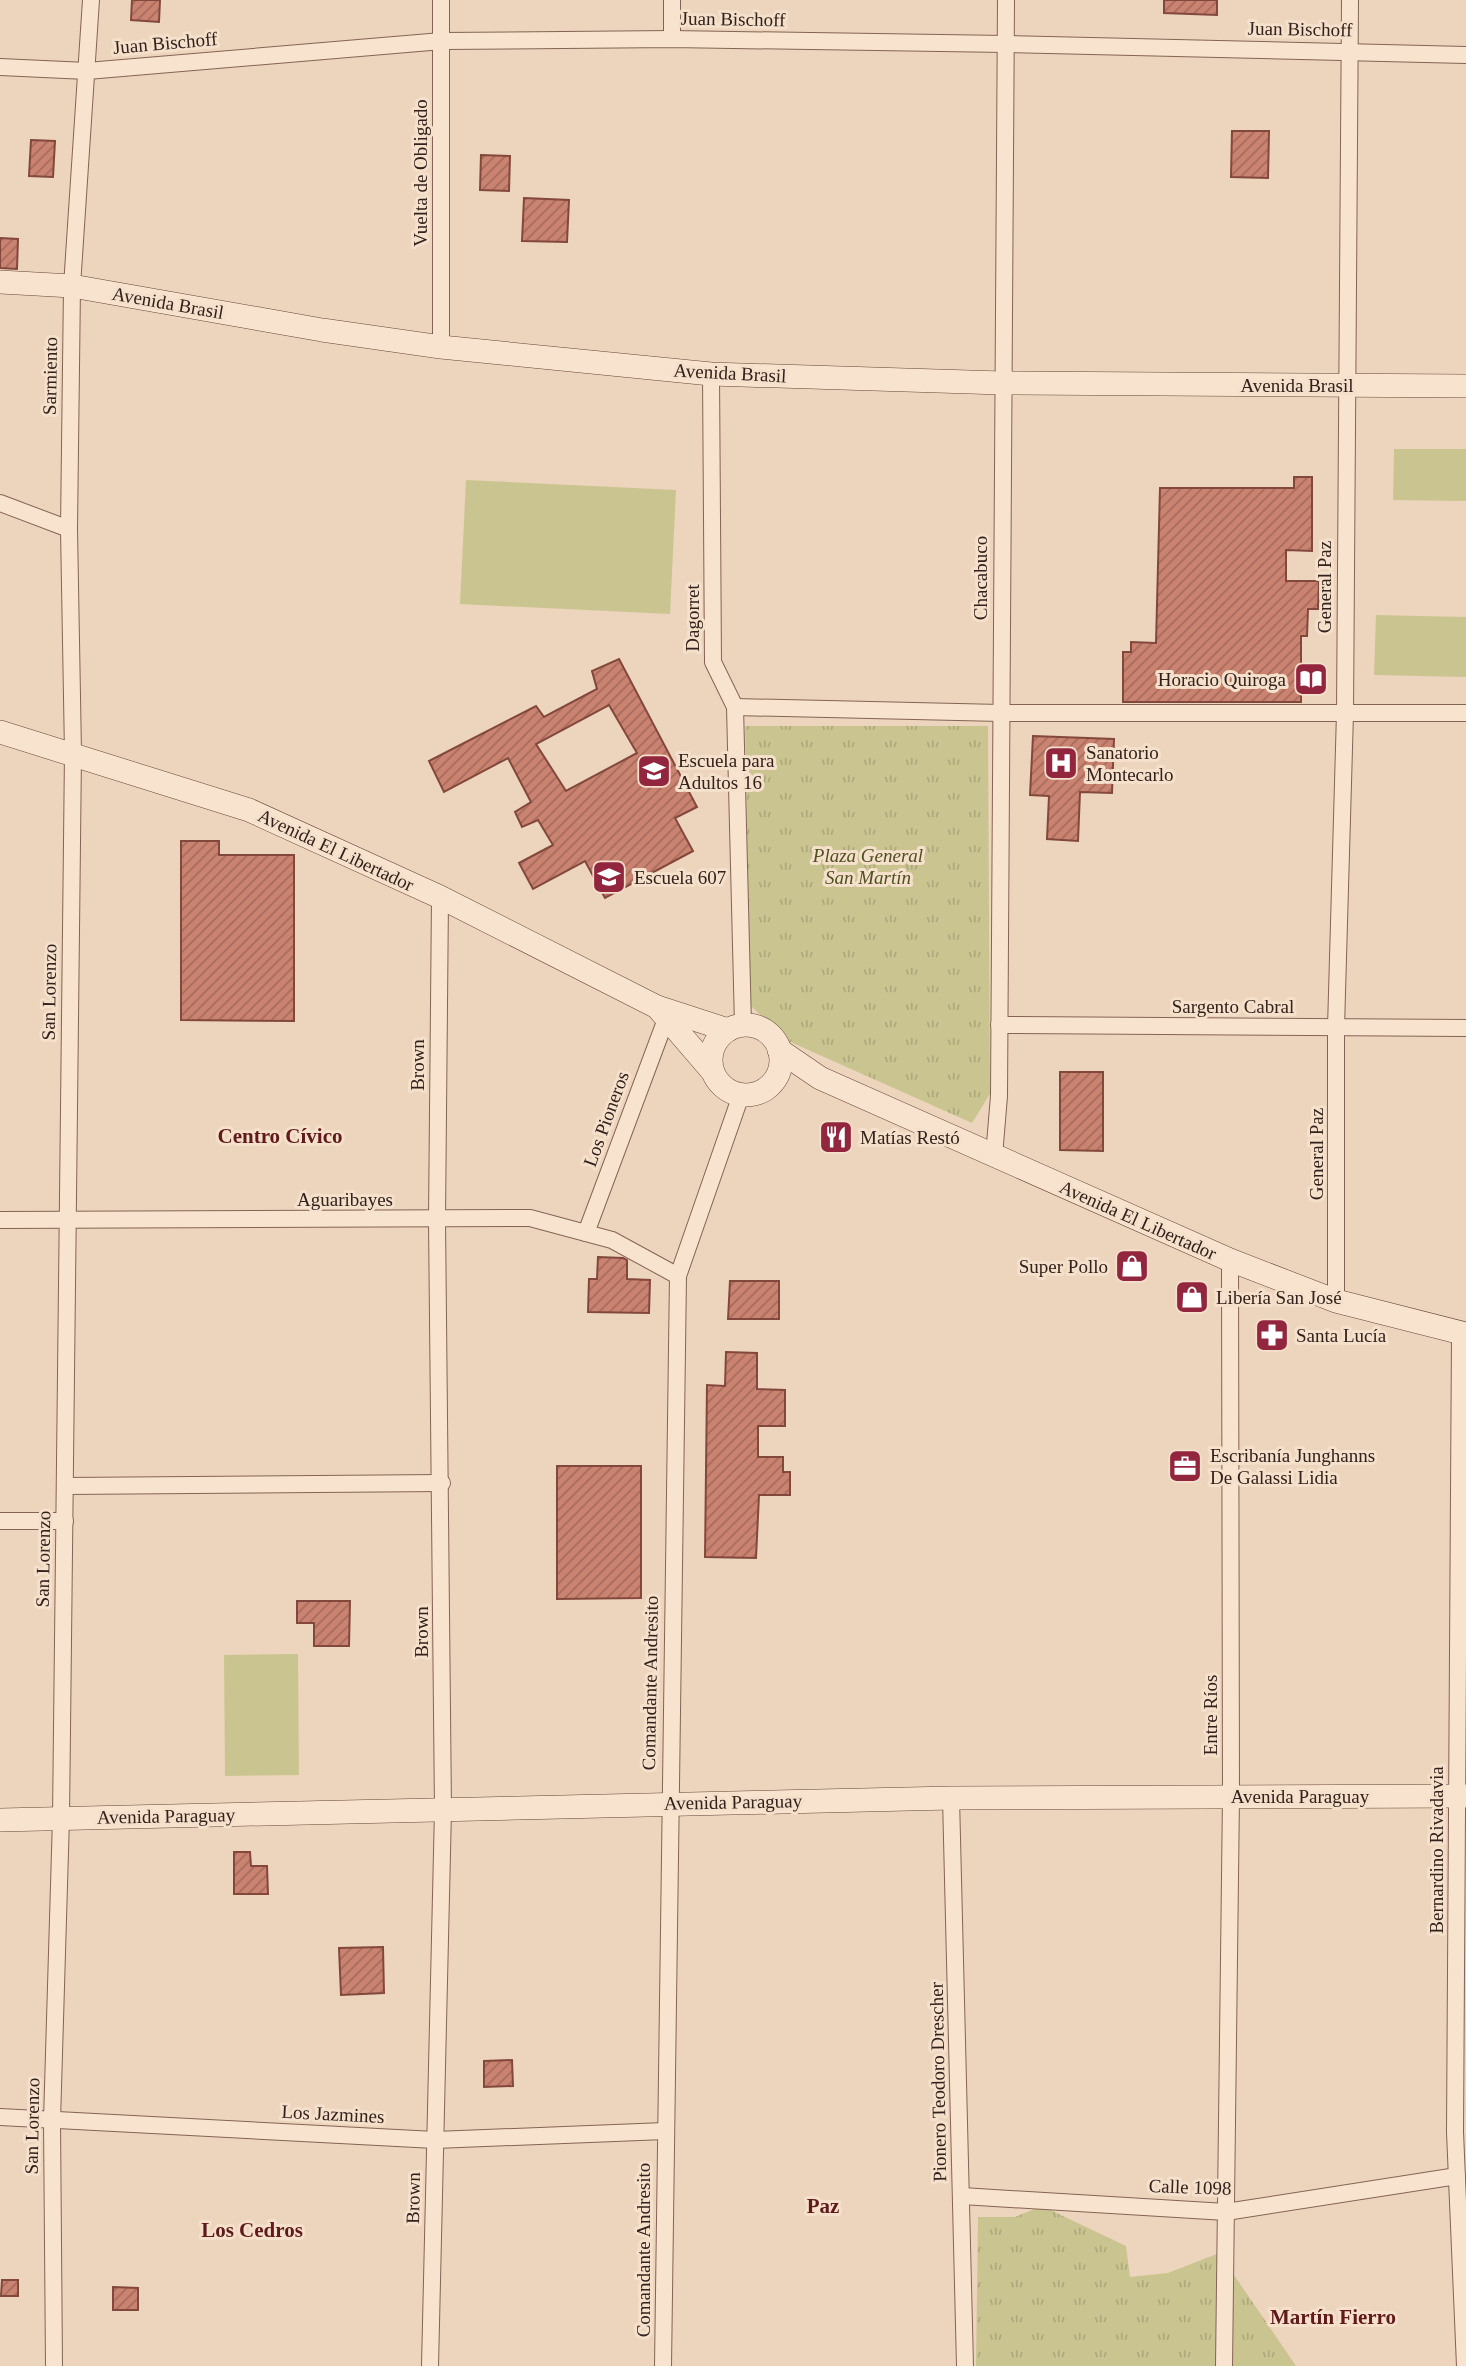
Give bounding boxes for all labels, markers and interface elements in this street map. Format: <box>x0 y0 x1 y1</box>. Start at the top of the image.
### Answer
street label: Juan Bischoff <box>680 8 786 30</box>
street label: Juan Bischoff <box>1247 18 1353 40</box>
street label: Juan Bischoff <box>112 28 219 58</box>
street label: Vuelta de Obligado <box>410 99 431 247</box>
street label: Avenida Brasil <box>110 283 226 323</box>
street label: Sarmiento <box>39 337 61 415</box>
street label: Avenida Brasil <box>673 360 787 386</box>
street label: Avenida Brasil <box>1240 375 1354 396</box>
street label: Chacabuco <box>970 536 991 620</box>
street label: General Paz <box>1314 541 1335 633</box>
street label: Dagorret <box>682 584 703 652</box>
library icon: Horacio Quiroga <box>1292 660 1330 698</box>
place label: Horacio Quiroga <box>1158 669 1287 690</box>
place label: Sanatorio Montecarlo <box>1086 742 1174 785</box>
hospital icon: Sanatorio Montecarlo <box>1042 744 1080 782</box>
place label: Escuela para Adultos 16 <box>678 750 775 793</box>
school or university icon: Escuela para Adultos 16 <box>635 752 673 790</box>
street label: Avenida El Libertador <box>255 805 418 896</box>
park label: Plaza General San Martín <box>812 845 923 888</box>
school or university icon: Escuela 607 <box>590 858 628 896</box>
place label: Escuela 607 <box>634 867 726 888</box>
street label: San Lorenzo <box>38 944 60 1040</box>
street label: Sargento Cabral <box>1172 996 1294 1017</box>
street label: Brown <box>407 1039 428 1091</box>
street label: Los Pioneros <box>579 1069 633 1169</box>
street label: General Paz <box>1306 1108 1327 1200</box>
restaurant icon: Matías Restó <box>817 1118 855 1156</box>
district label: Centro Cívico <box>217 1124 343 1148</box>
place label: Matías Restó <box>860 1127 960 1148</box>
street label: Avenida El Libertador <box>1056 1176 1220 1264</box>
street label: Aguaribayes <box>297 1189 393 1210</box>
shop icon: Super Pollo <box>1113 1247 1151 1285</box>
place label: Super Pollo <box>1019 1256 1108 1277</box>
shop icon: Libería San José <box>1173 1278 1211 1316</box>
place label: Libería San José <box>1216 1287 1342 1308</box>
pharmacy icon: Santa Lucía <box>1253 1316 1291 1354</box>
place label: Santa Lucía <box>1296 1325 1387 1346</box>
place label: Escribanía Junghanns De Galassi Lidia <box>1210 1445 1375 1488</box>
office icon: Escribanía Junghanns De Galassi Lidia <box>1166 1447 1204 1485</box>
street label: San Lorenzo <box>32 1511 54 1607</box>
street label: Comandante Andresito <box>638 1595 662 1771</box>
street label: Brown <box>411 1606 432 1658</box>
street label: Entre Ríos <box>1200 1675 1221 1755</box>
street label: Bernardino Rivadavia <box>1426 1766 1447 1934</box>
street label: Avenida Paraguay <box>1231 1786 1370 1807</box>
street label: Avenida Paraguay <box>664 1790 803 1814</box>
street label: Avenida Paraguay <box>97 1804 236 1828</box>
street label: Pionero Teodoro Drescher <box>926 1981 950 2182</box>
street label: San Lorenzo <box>21 2078 43 2174</box>
street label: Los Jazmines <box>281 2101 385 2127</box>
street label: Comandante Andresito <box>633 2163 654 2337</box>
street label: Brown <box>402 2171 424 2224</box>
street label: Calle 1098 <box>1148 2175 1232 2199</box>
district label: Paz <box>807 2194 839 2218</box>
district label: Los Cedros <box>201 2218 303 2242</box>
district label: Martín Fierro <box>1270 2305 1396 2329</box>

